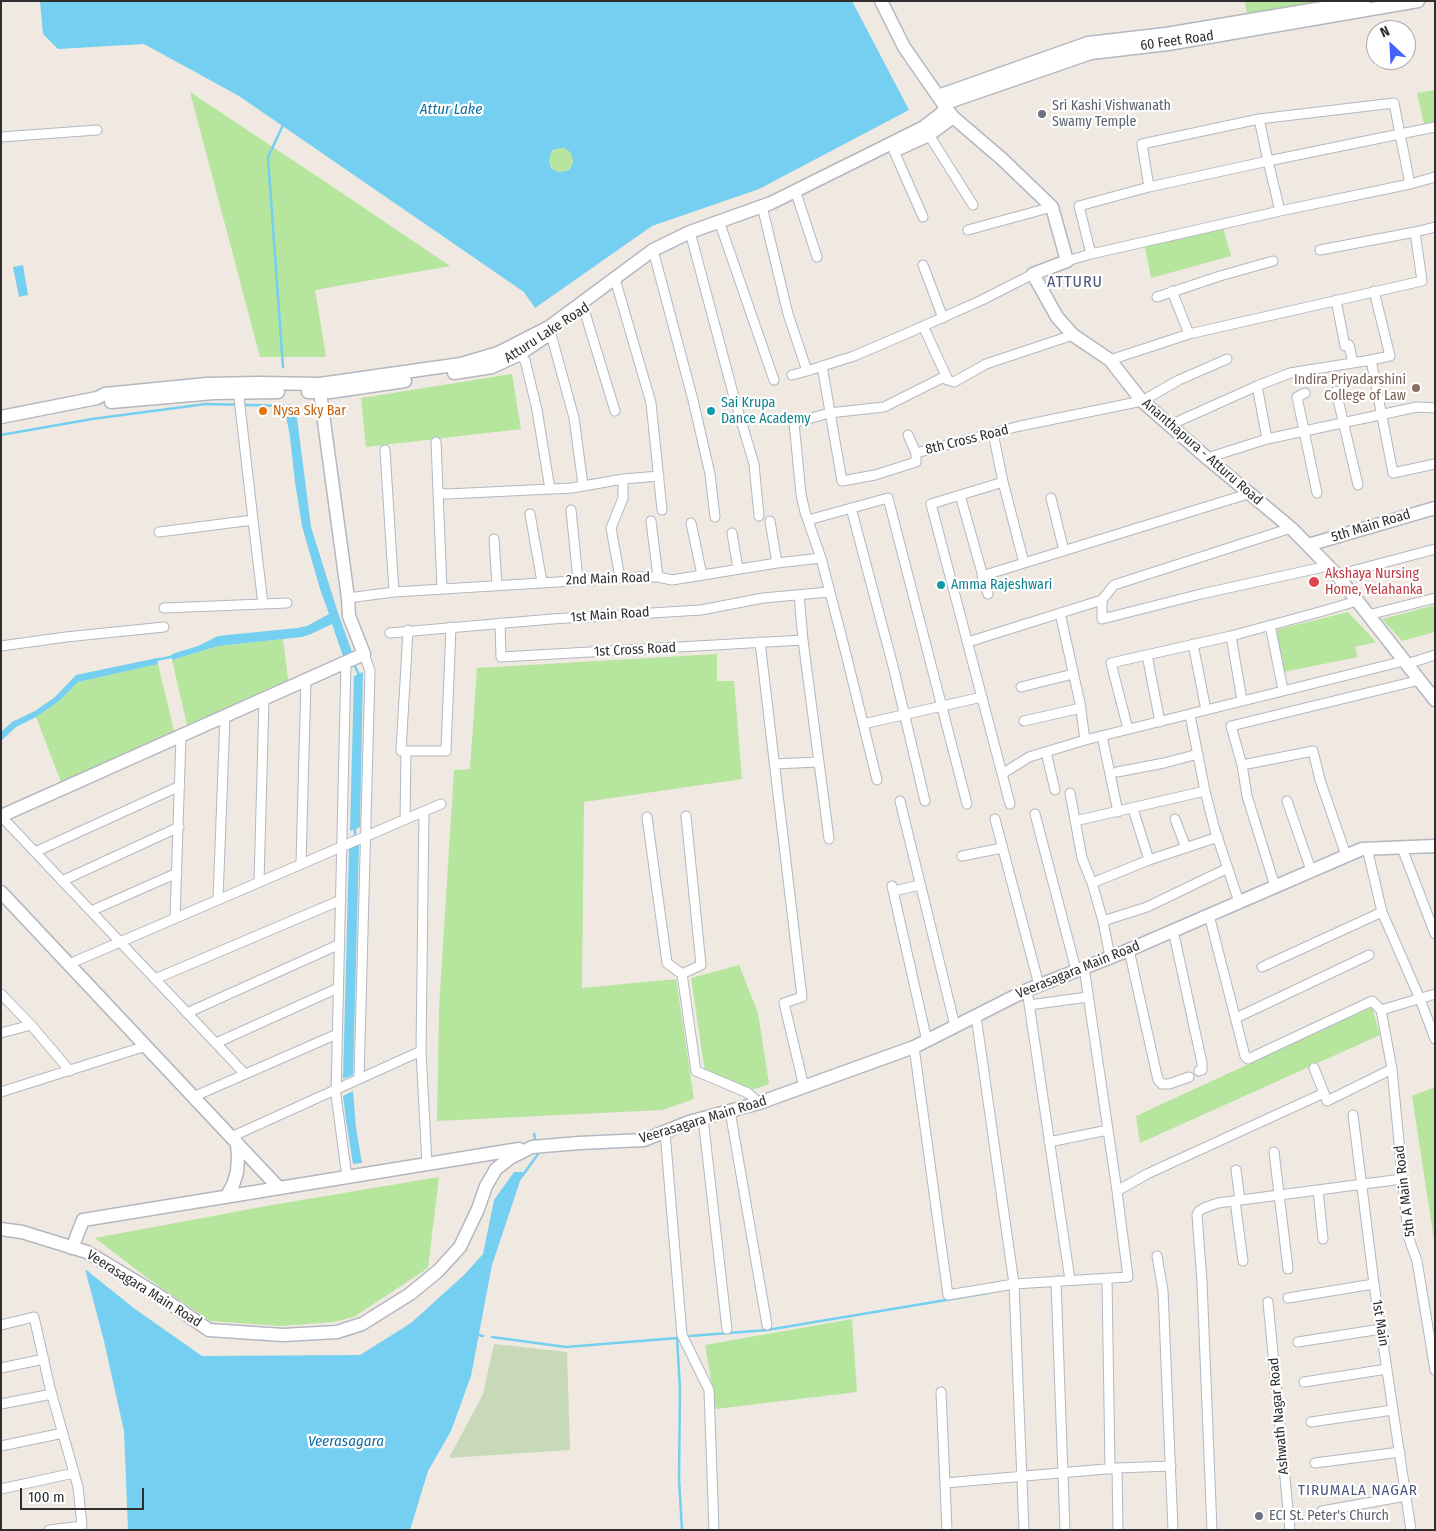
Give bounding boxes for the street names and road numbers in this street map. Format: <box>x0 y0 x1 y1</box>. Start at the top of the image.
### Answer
street label: 60 Feet Road <box>1139 28 1215 54</box>
street label: Atturu Lake Road <box>501 299 593 367</box>
street label: Ananthapura - Atturu Road <box>1138 395 1266 509</box>
street label: 8th Cross Road <box>924 422 1010 458</box>
street label: 5th Main Road <box>1330 506 1412 546</box>
street label: 2nd Main Road <box>566 569 650 589</box>
street label: 1st Main Road <box>570 604 650 626</box>
street label: 1st Cross Road <box>594 639 676 661</box>
street label: Veerasagara Main Road <box>1014 937 1142 1003</box>
street label: Veerasagara Main Road <box>637 1093 769 1147</box>
street label: 5th A Main Road <box>1391 1144 1419 1238</box>
street label: Veerasagara Main Road <box>83 1247 205 1331</box>
street label: 1st Main <box>1368 1298 1392 1348</box>
street label: Ashwath Nagar Road <box>1266 1357 1292 1475</box>

